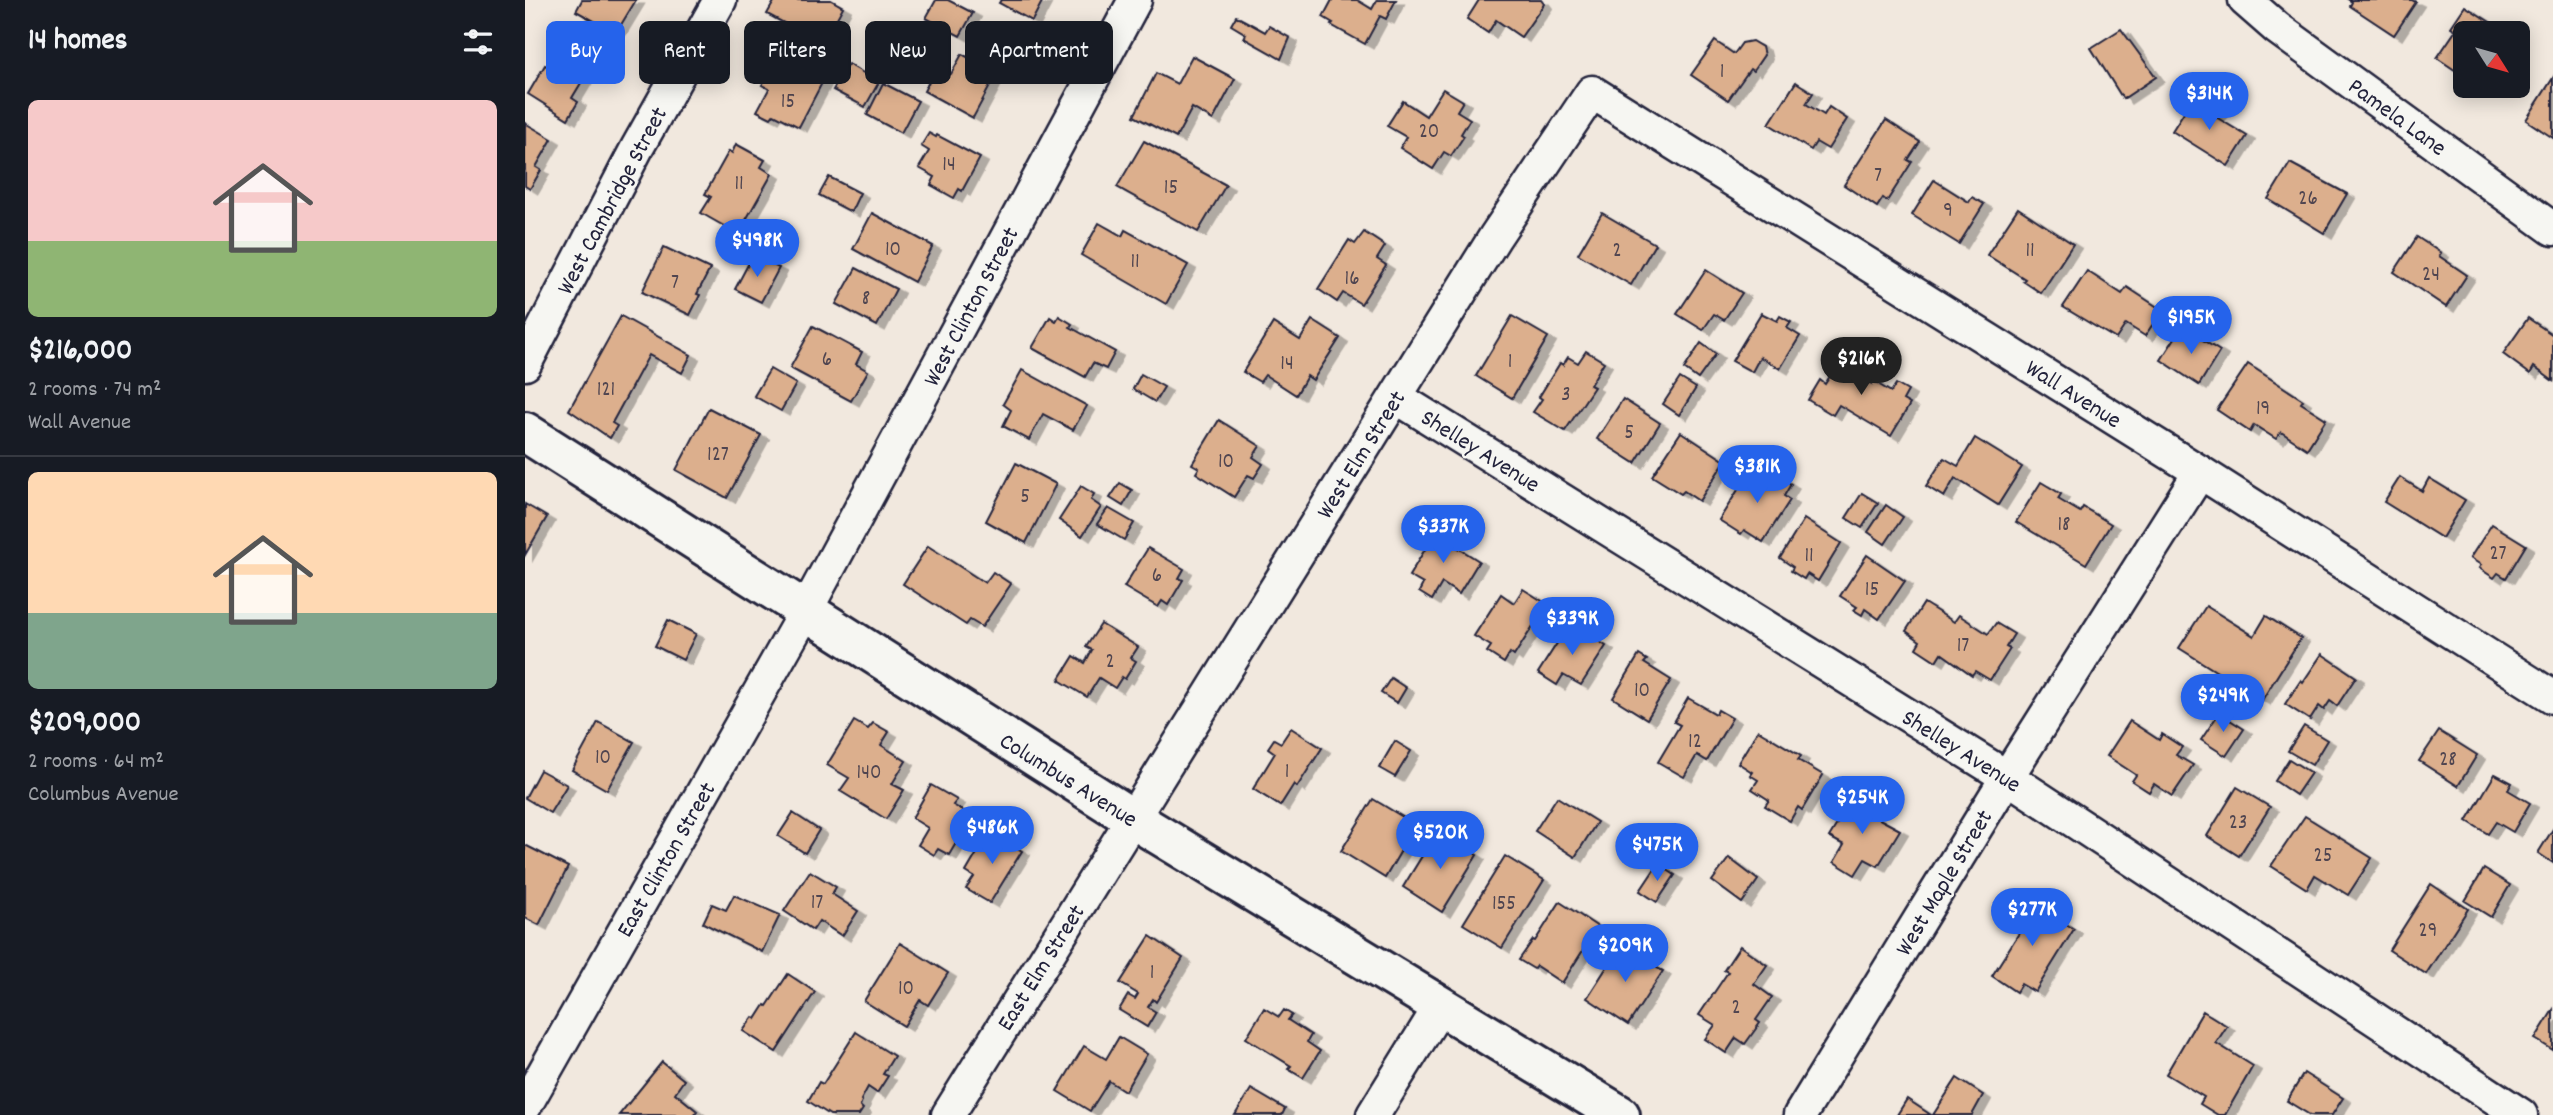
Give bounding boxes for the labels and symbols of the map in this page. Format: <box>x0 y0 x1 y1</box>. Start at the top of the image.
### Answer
north arrow <box>2453 21 2531 98</box>
house number: 1 <box>1720 58 1724 88</box>
street label: Pamela Lane <box>2340 71 2453 166</box>
pin: $314K <box>2160 72 2258 132</box>
house number: 15 <box>781 88 795 118</box>
street label: West Cambridge Street <box>550 101 678 301</box>
house number: 20 <box>1419 118 1439 148</box>
house number: 14 <box>942 151 956 181</box>
house number: 7 <box>1874 162 1882 192</box>
house number: 11 <box>734 170 744 200</box>
house number: 15 <box>1164 174 1178 204</box>
house number: 26 <box>2298 185 2318 215</box>
house number: 9 <box>1943 197 1953 227</box>
pin: $498K <box>708 219 806 279</box>
street label: West Clinton Street <box>916 221 1029 393</box>
house number: 10 <box>885 236 901 266</box>
house number: 2 <box>1612 237 1622 267</box>
house number: 11 <box>2025 237 2035 267</box>
house number: 11 <box>1130 248 1140 278</box>
house number: 24 <box>2422 261 2440 291</box>
house number: 16 <box>1345 265 1359 295</box>
house number: 7 <box>671 269 679 299</box>
house number: 8 <box>862 285 870 315</box>
pin: $195K <box>2142 296 2240 356</box>
pin: $216K <box>1812 338 1910 397</box>
house number: 6 <box>822 346 832 376</box>
house number: 1 <box>1508 348 1512 378</box>
house number: 14 <box>1280 350 1294 380</box>
street label: Wall Avenue <box>2018 353 2127 438</box>
house number: 121 <box>597 376 615 406</box>
house number: 3 <box>1561 381 1571 411</box>
street label: West Elm Street <box>1310 385 1416 526</box>
house number: 19 <box>2256 395 2270 425</box>
street label: Shelley Avenue <box>1413 402 1546 503</box>
house number: 5 <box>1624 419 1634 449</box>
house number: 127 <box>707 441 729 471</box>
pin: $381K <box>1708 446 1806 505</box>
house number: 10 <box>1218 448 1234 478</box>
house number: 5 <box>1020 483 1030 513</box>
pin: $337K <box>1394 505 1492 565</box>
house number: 18 <box>2057 511 2071 541</box>
house number: 27 <box>2489 540 2507 570</box>
house number: 11 <box>1804 542 1814 572</box>
house number: 6 <box>1152 562 1162 592</box>
house number: 15 <box>1865 576 1879 606</box>
pin: $339K <box>1523 598 1621 657</box>
house number: 17 <box>1957 632 1969 662</box>
house number: 2 <box>1105 648 1115 678</box>
pin: $249K <box>2174 674 2272 734</box>
house number: 10 <box>1634 677 1650 707</box>
street label: Shelley Avenue <box>1894 702 2027 803</box>
street label: Columbus Avenue <box>992 726 1143 838</box>
house number: 12 <box>1688 728 1702 758</box>
house number: 10 <box>595 744 611 774</box>
house number: 28 <box>2439 746 2457 776</box>
house number: 1 <box>1285 758 1289 788</box>
house number: 140 <box>857 759 881 789</box>
street label: East Clinton Street <box>609 776 726 944</box>
pin: $254K <box>1813 776 1911 836</box>
street label: West Maple Street <box>1888 804 2003 963</box>
pin: $486K <box>943 806 1041 866</box>
house number: 23 <box>2229 809 2247 839</box>
pin: $520K <box>1391 812 1489 871</box>
pin: $475K <box>1608 824 1706 883</box>
house number: 25 <box>2314 842 2332 872</box>
pin: $277K <box>1983 888 2081 948</box>
house number: 17 <box>811 889 823 919</box>
house number: 155 <box>1492 890 1516 920</box>
street label: East Elm Street <box>990 899 1095 1038</box>
house number: 29 <box>2419 917 2437 947</box>
pin: $209K <box>1576 925 1674 984</box>
house number: 1 <box>1150 959 1154 989</box>
house number: 10 <box>898 975 914 1005</box>
house number: 2 <box>1731 994 1741 1024</box>

